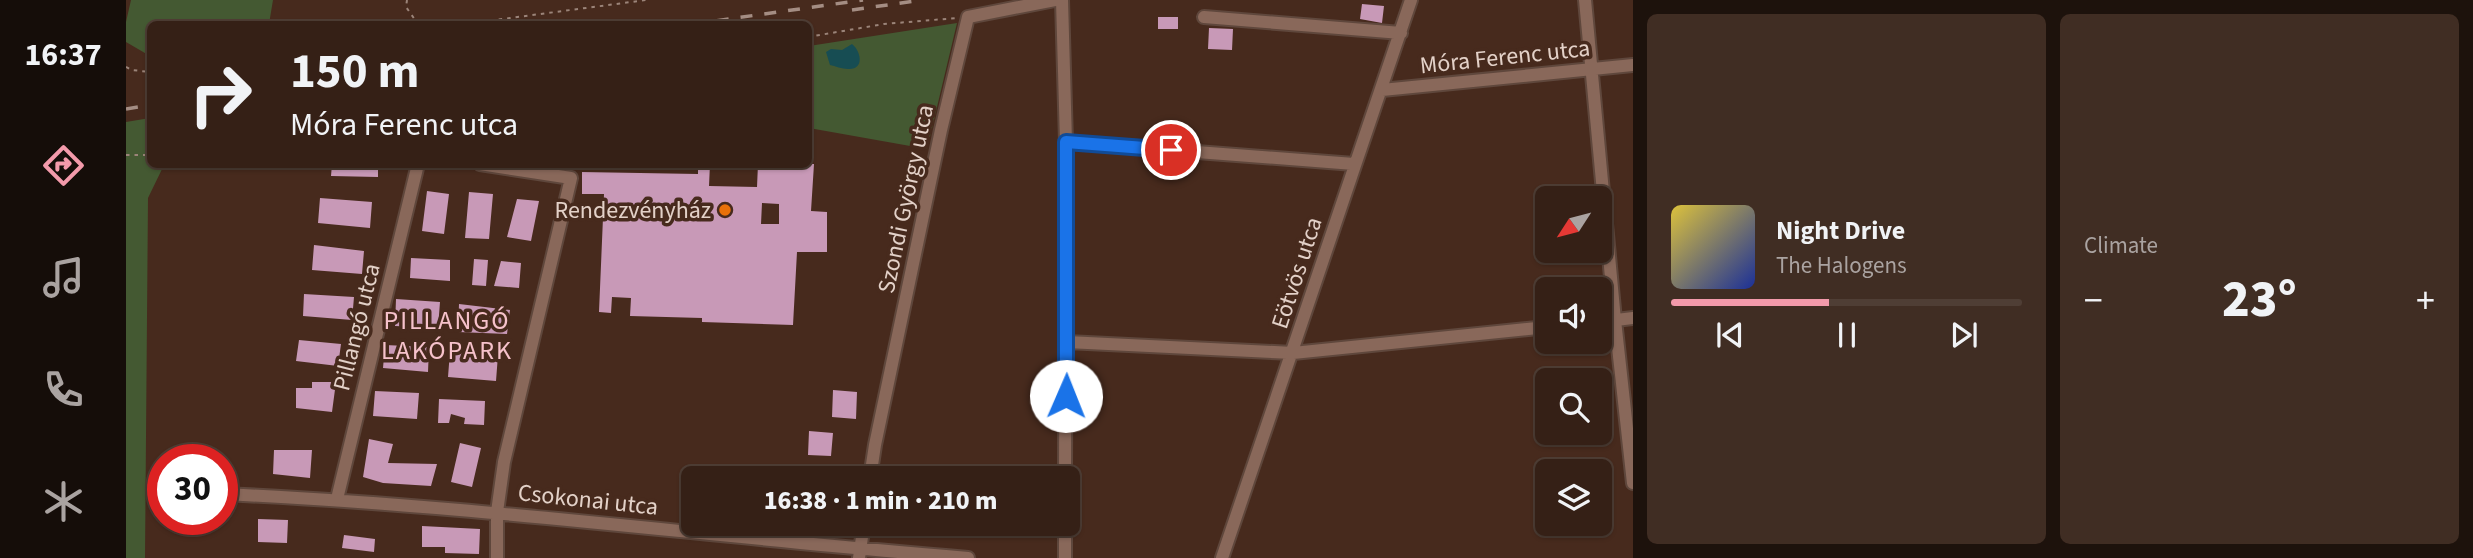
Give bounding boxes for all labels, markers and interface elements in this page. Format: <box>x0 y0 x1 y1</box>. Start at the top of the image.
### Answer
street label: Móra Ferenc utca <box>1418 31 1592 83</box>
text: 16:37 <box>24 32 102 78</box>
text: 150 m <box>290 37 419 107</box>
icon: right <box>175 49 266 140</box>
street label: Szondi György utca <box>869 101 943 297</box>
text: Móra Ferenc utca <box>290 102 518 148</box>
pin <box>1141 120 1201 180</box>
icon: arrive <box>1152 131 1190 169</box>
icon: directions <box>39 141 88 190</box>
north arrow <box>1535 186 1612 262</box>
map controls <box>1535 186 1612 536</box>
place label: Rendezvényház <box>555 193 711 228</box>
marker: Rendezvényház <box>717 202 733 218</box>
text: Night Drive <box>1776 212 1905 249</box>
street label: Eötvös utca <box>1262 213 1332 333</box>
text: Climate <box>2084 229 2158 262</box>
text: The Halogens <box>1776 249 1907 282</box>
icon: music <box>39 253 88 302</box>
street label: Pillangó utca <box>324 260 390 394</box>
text: 23° <box>2222 263 2297 337</box>
text: − <box>2084 274 2103 328</box>
text: + <box>2416 274 2435 328</box>
button: sound <box>1535 277 1612 354</box>
district label: PILLANGÓ LAKÓPARK <box>381 302 513 369</box>
icon: previous <box>1711 316 1749 354</box>
icon: pause <box>1828 316 1866 354</box>
icon: next <box>1945 316 1983 354</box>
position arrow <box>1029 359 1103 433</box>
icon: phone <box>39 365 88 414</box>
button: search <box>1535 368 1612 445</box>
speed limit sign: 30 <box>147 444 238 535</box>
button: layers <box>1535 459 1612 536</box>
street label: Csokonai utca <box>516 475 660 525</box>
icon: climate <box>39 477 88 526</box>
text: 16:38 · 1 min · 210 m <box>764 482 997 519</box>

